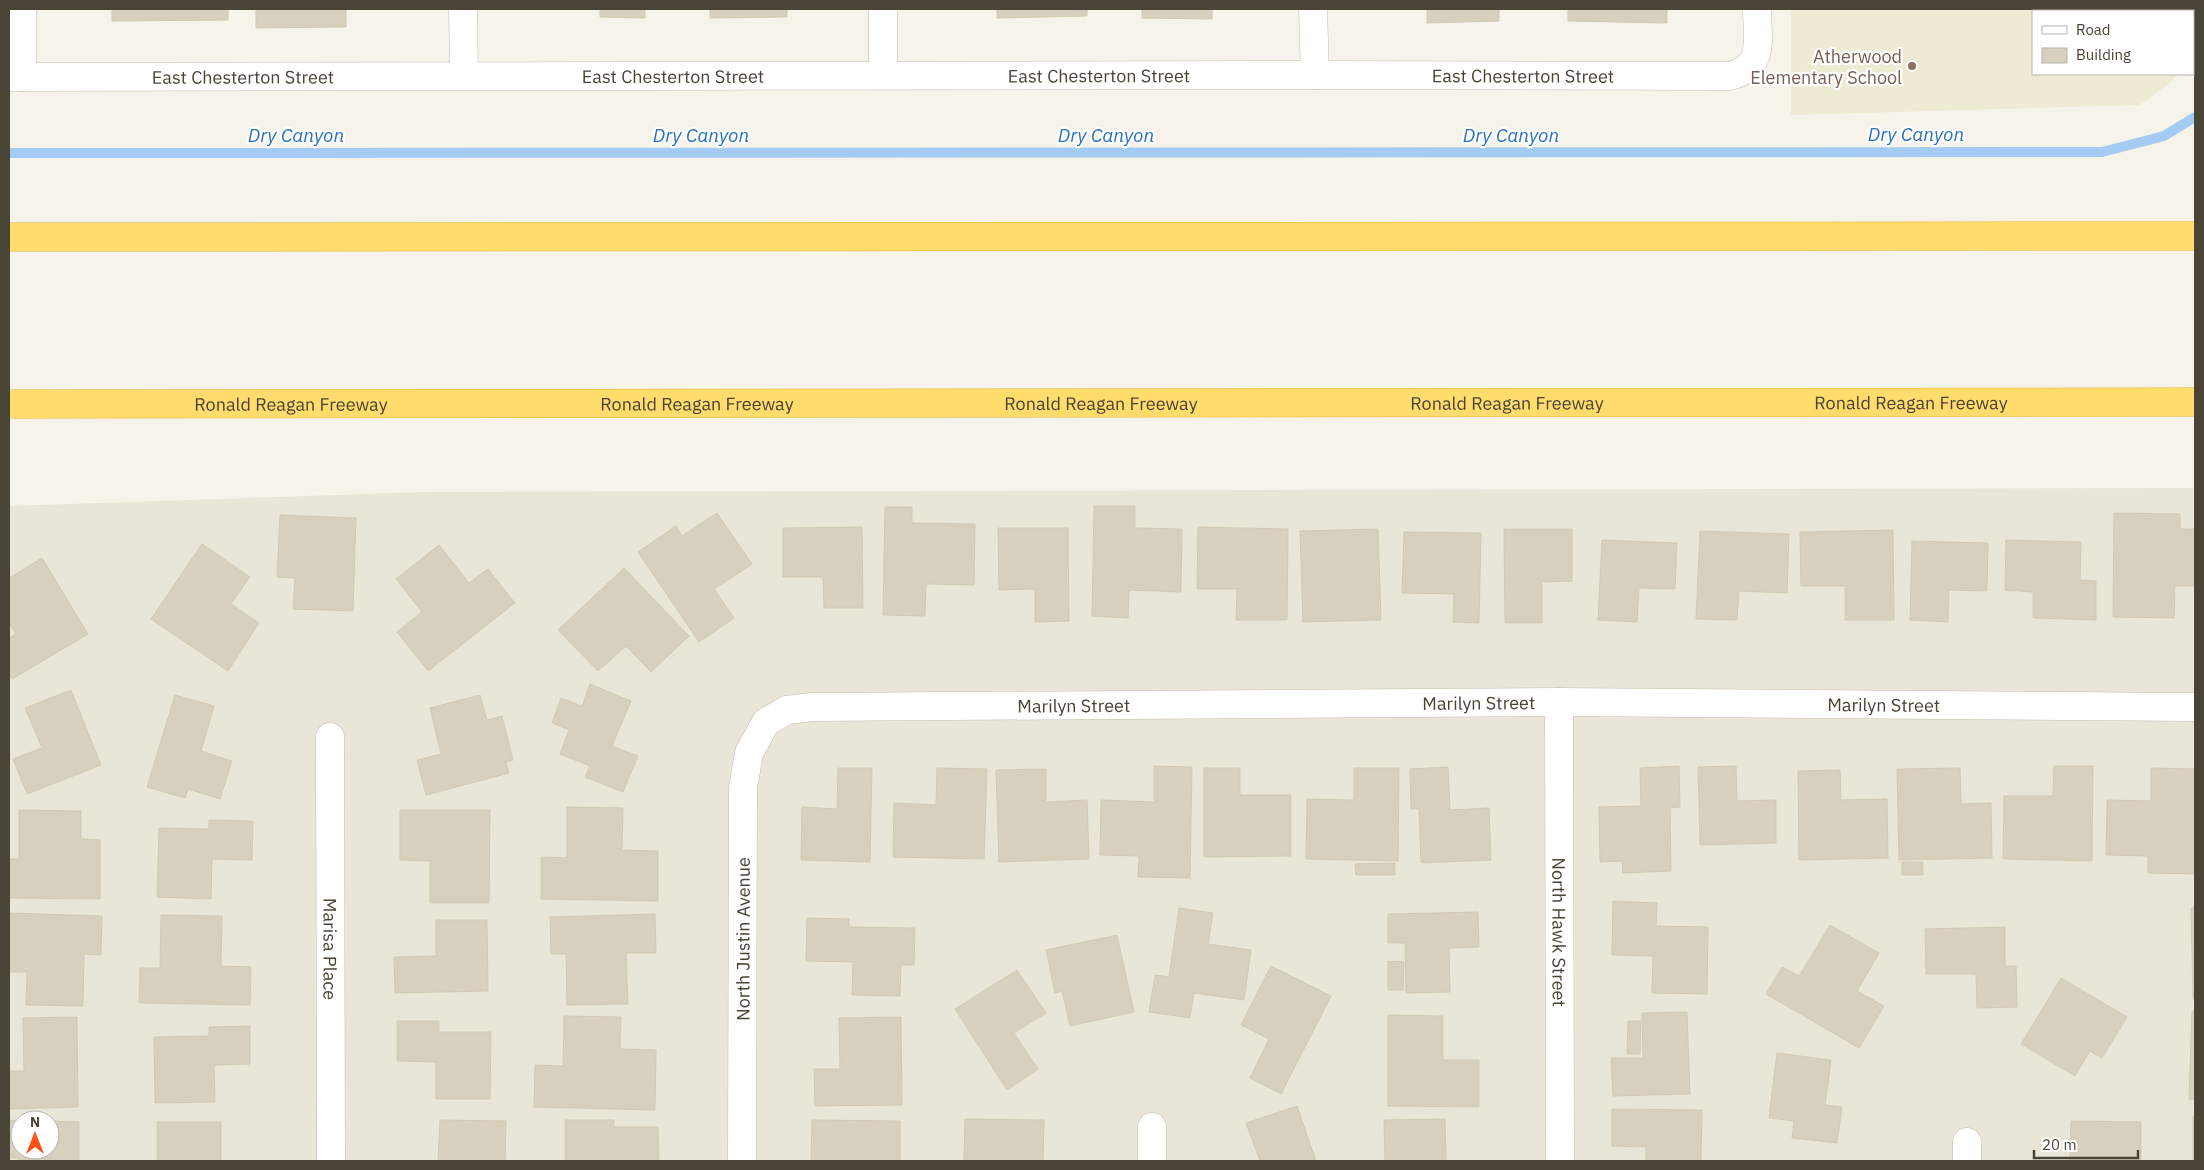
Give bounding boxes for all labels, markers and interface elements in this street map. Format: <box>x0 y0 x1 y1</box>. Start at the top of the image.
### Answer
legend <box>2032 10 2194 75</box>
text: Road <box>2076 20 2111 39</box>
place label: Atherwood Elementary School <box>1750 45 1902 89</box>
text: Building <box>2076 45 2131 64</box>
marker: Atherwood Elementary School <box>1906 60 1918 72</box>
street label: East Chesterton Street <box>582 64 764 88</box>
street label: East Chesterton Street <box>1008 64 1190 87</box>
street label: East Chesterton Street <box>1432 64 1614 87</box>
street label: East Chesterton Street <box>152 65 334 88</box>
water label: Dry Canyon <box>1868 122 1964 146</box>
water label: Dry Canyon <box>248 123 344 147</box>
water label: Dry Canyon <box>653 123 749 147</box>
water label: Dry Canyon <box>1058 123 1154 147</box>
water label: Dry Canyon <box>1463 123 1559 147</box>
street label: Ronald Reagan Freeway <box>1004 391 1198 415</box>
street label: Ronald Reagan Freeway <box>1410 391 1604 414</box>
street label: Ronald Reagan Freeway <box>1814 391 2008 414</box>
street label: Ronald Reagan Freeway <box>194 392 388 415</box>
street label: Ronald Reagan Freeway <box>600 392 794 415</box>
street label: Marilyn Street <box>1422 691 1535 714</box>
street label: Marilyn Street <box>1017 693 1130 717</box>
street label: Marilyn Street <box>1827 693 1940 716</box>
street label: North Justin Avenue <box>731 857 754 1021</box>
street label: North Hawk Street <box>1548 857 1571 1007</box>
street label: Marisa Place <box>319 898 342 1000</box>
north arrow <box>10 1110 60 1160</box>
text: N <box>30 1113 40 1131</box>
scale bar <box>2034 1128 2138 1160</box>
text: 20 m <box>2042 1135 2077 1154</box>

